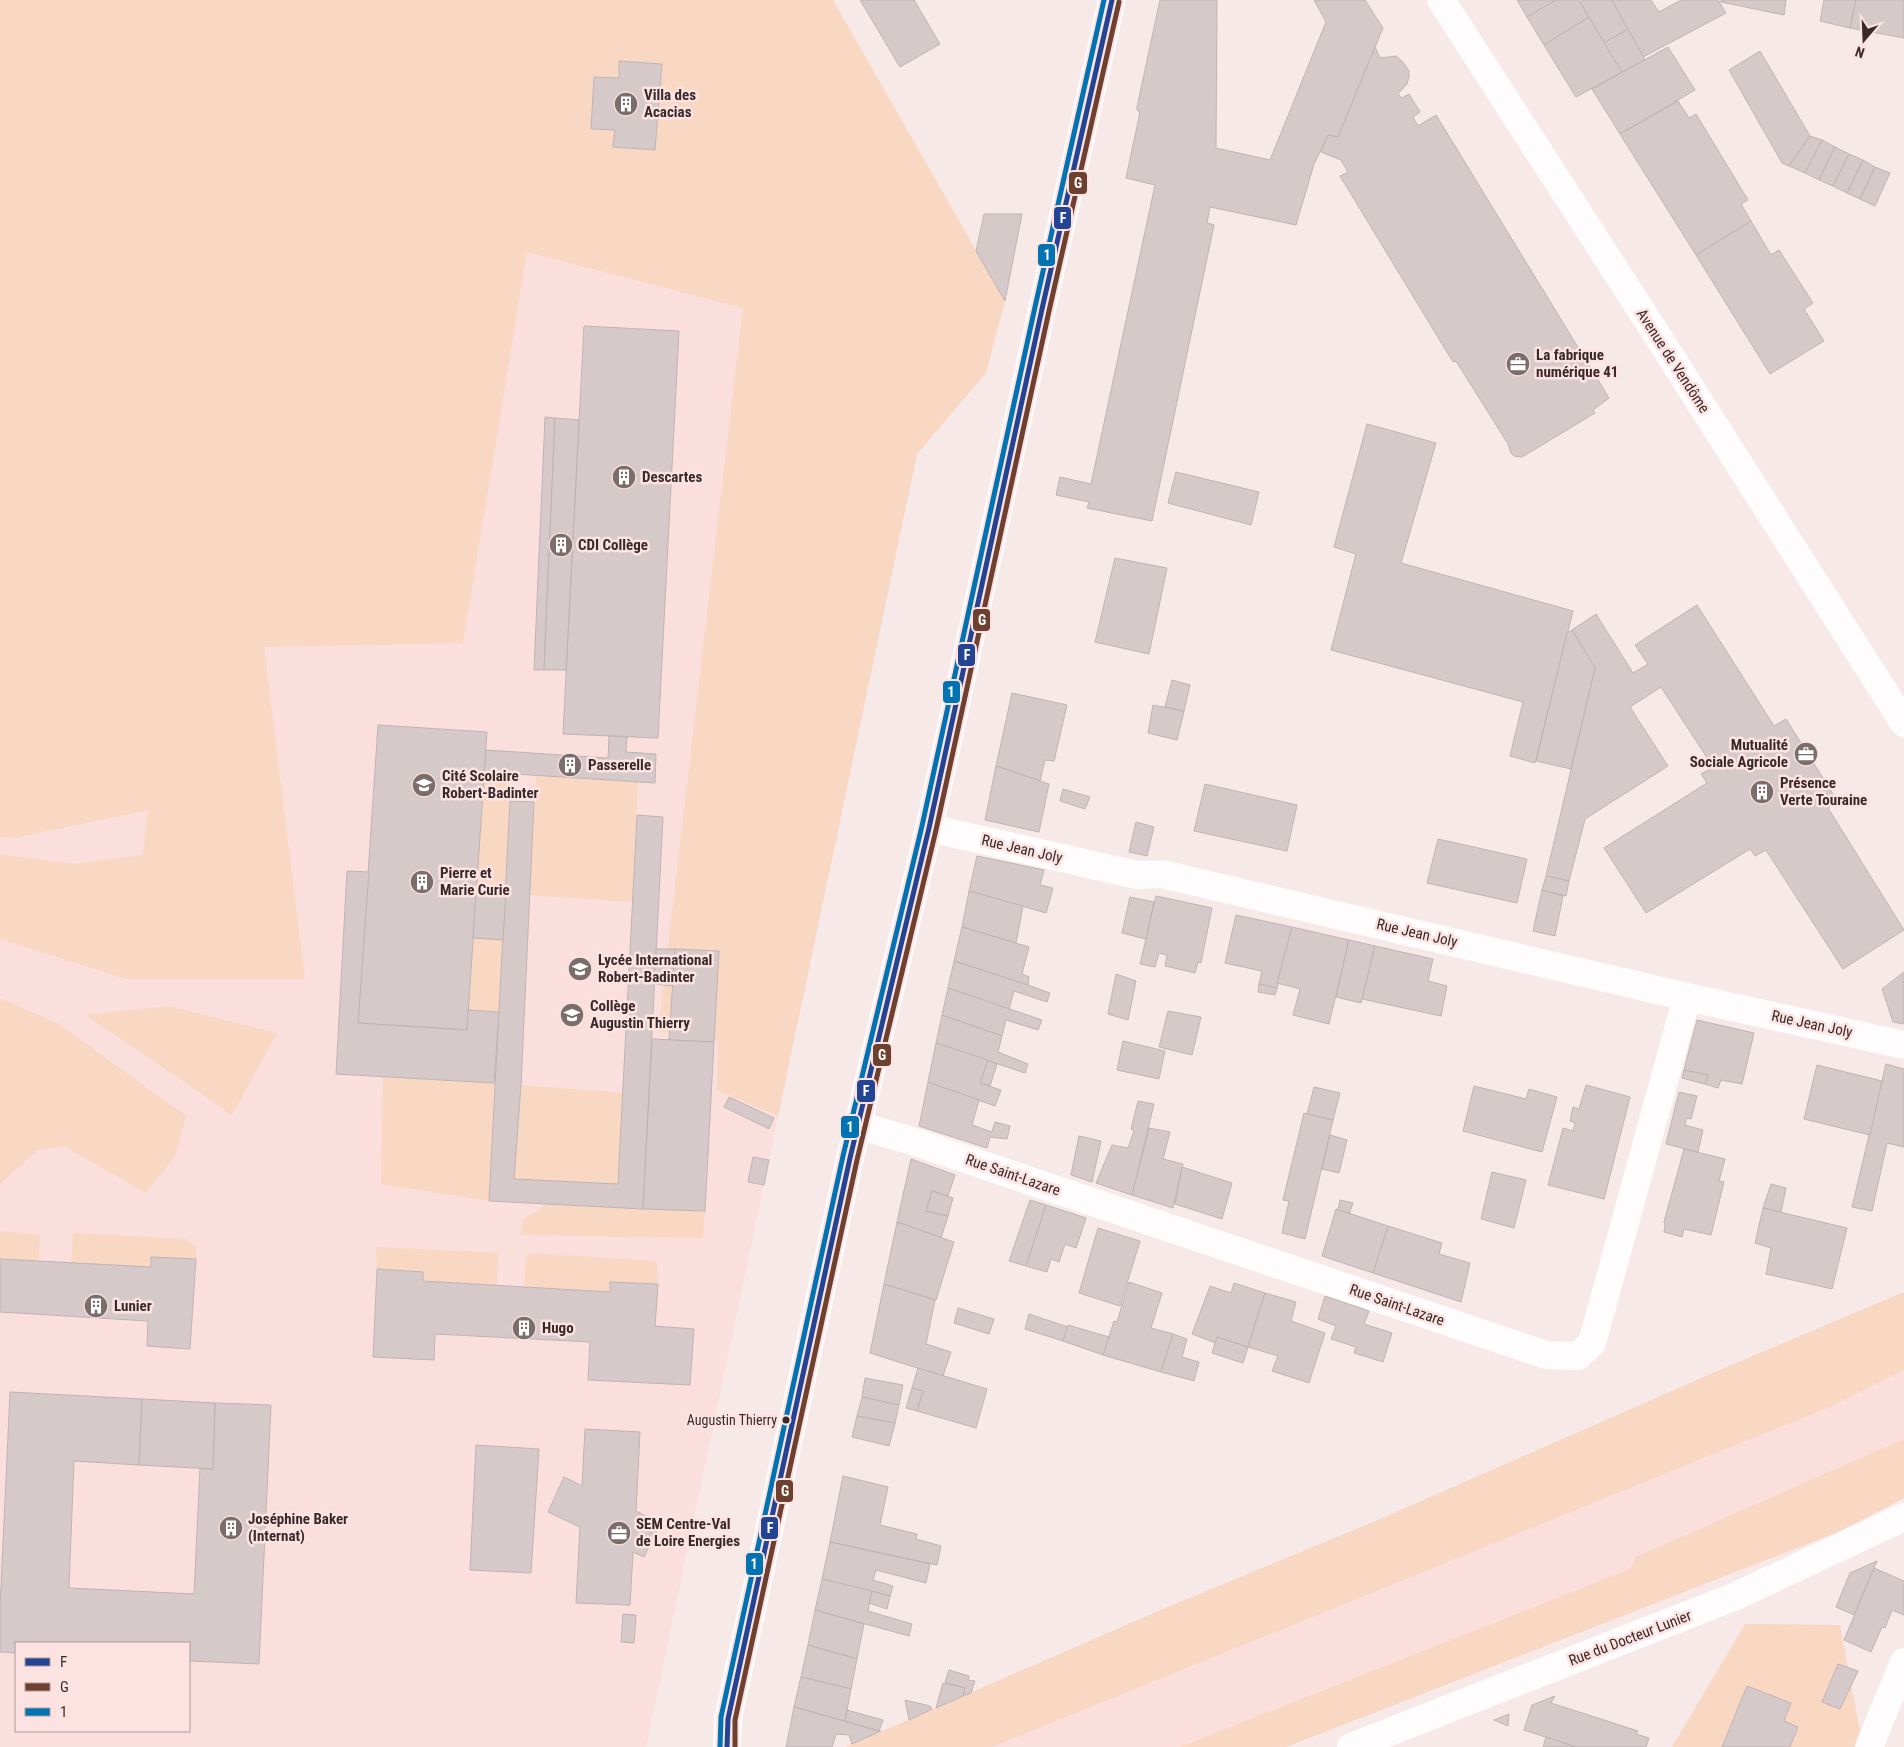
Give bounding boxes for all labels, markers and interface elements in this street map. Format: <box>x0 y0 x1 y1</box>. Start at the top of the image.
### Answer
north arrow <box>1839 15 1889 65</box>
text: N <box>1853 43 1866 61</box>
place label: Villa des Acacias <box>644 86 696 121</box>
building icon: Villa des Acacias <box>613 91 639 117</box>
line badge: G <box>1068 171 1088 195</box>
text: G <box>1074 175 1082 191</box>
line badge: F <box>1053 206 1072 230</box>
text: F <box>1060 210 1067 226</box>
line badge: 1 <box>1037 243 1056 267</box>
text: 1 <box>1043 247 1051 263</box>
street label: Avenue de Vendôme <box>1633 306 1713 416</box>
place label: La fabrique numérique 41 <box>1536 346 1618 381</box>
office icon: La fabrique numérique 41 <box>1505 351 1531 377</box>
building icon: Descartes <box>611 464 637 490</box>
place label: Descartes <box>642 468 703 486</box>
building icon: CDI Collège <box>548 532 574 558</box>
place label: CDI Collège <box>578 536 648 554</box>
line badge: G <box>972 608 991 632</box>
text: G <box>978 612 986 628</box>
line badge: F <box>957 643 976 667</box>
text: F <box>964 647 971 663</box>
line badge: 1 <box>942 680 961 704</box>
text: 1 <box>947 684 955 700</box>
place label: Mutualité Sociale Agricole <box>1690 736 1788 771</box>
office icon: Mutualité Sociale Agricole <box>1793 741 1819 767</box>
building icon: Passerelle <box>557 752 583 778</box>
place label: Passerelle <box>588 756 651 774</box>
place label: Cité Scolaire Robert-Badinter <box>442 767 539 802</box>
school or university icon: Cité Scolaire Robert-Badinter <box>411 772 437 798</box>
place label: Présence Verte Touraine <box>1780 774 1867 809</box>
building icon: Présence Verte Touraine <box>1749 779 1775 805</box>
street label: Rue Jean Joly <box>980 831 1064 867</box>
place label: Pierre et Marie Curie <box>440 864 510 899</box>
building icon: Pierre et Marie Curie <box>409 869 435 895</box>
street label: Rue Jean Joly <box>1375 915 1459 951</box>
place label: Lycée International Robert-Badinter <box>598 951 712 986</box>
school or university icon: Lycée International Robert-Badinter <box>567 956 593 982</box>
place label: Collège Augustin Thierry <box>590 997 690 1032</box>
school or university icon: Collège Augustin Thierry <box>559 1002 585 1028</box>
street label: Rue Jean Joly <box>1770 1007 1854 1041</box>
line badge: G <box>872 1043 892 1067</box>
text: G <box>878 1047 886 1063</box>
line badge: F <box>856 1079 876 1103</box>
text: F <box>863 1083 870 1099</box>
line badge: 1 <box>840 1115 860 1139</box>
text: 1 <box>846 1119 854 1135</box>
street label: Rue Saint-Lazare <box>963 1150 1063 1200</box>
street label: Rue Saint-Lazare <box>1347 1280 1447 1330</box>
building icon: Lunier <box>83 1293 109 1319</box>
place label: Lunier <box>114 1297 152 1315</box>
building icon: Hugo <box>511 1315 537 1341</box>
place label: Hugo <box>542 1319 574 1337</box>
place label: Augustin Thierry <box>687 1412 777 1428</box>
marker: Augustin Thierry <box>781 1415 791 1425</box>
line badge: G <box>775 1479 794 1503</box>
text: G <box>781 1483 789 1499</box>
place label: Joséphine Baker (Internat) <box>248 1510 348 1545</box>
building icon: Joséphine Baker (Internat) <box>218 1515 244 1541</box>
place label: SEM Centre-Val de Loire Energies <box>636 1515 740 1550</box>
line badge: F <box>760 1516 779 1540</box>
office icon: SEM Centre-Val de Loire Energies <box>606 1520 632 1546</box>
text: F <box>767 1520 774 1536</box>
line badge: 1 <box>745 1552 764 1576</box>
text: 1 <box>750 1556 758 1572</box>
street label: Rue du Docteur Lunier <box>1566 1606 1694 1670</box>
legend <box>15 1642 190 1732</box>
text: F <box>60 1653 67 1671</box>
text: G <box>60 1678 69 1696</box>
text: 1 <box>60 1703 67 1721</box>

